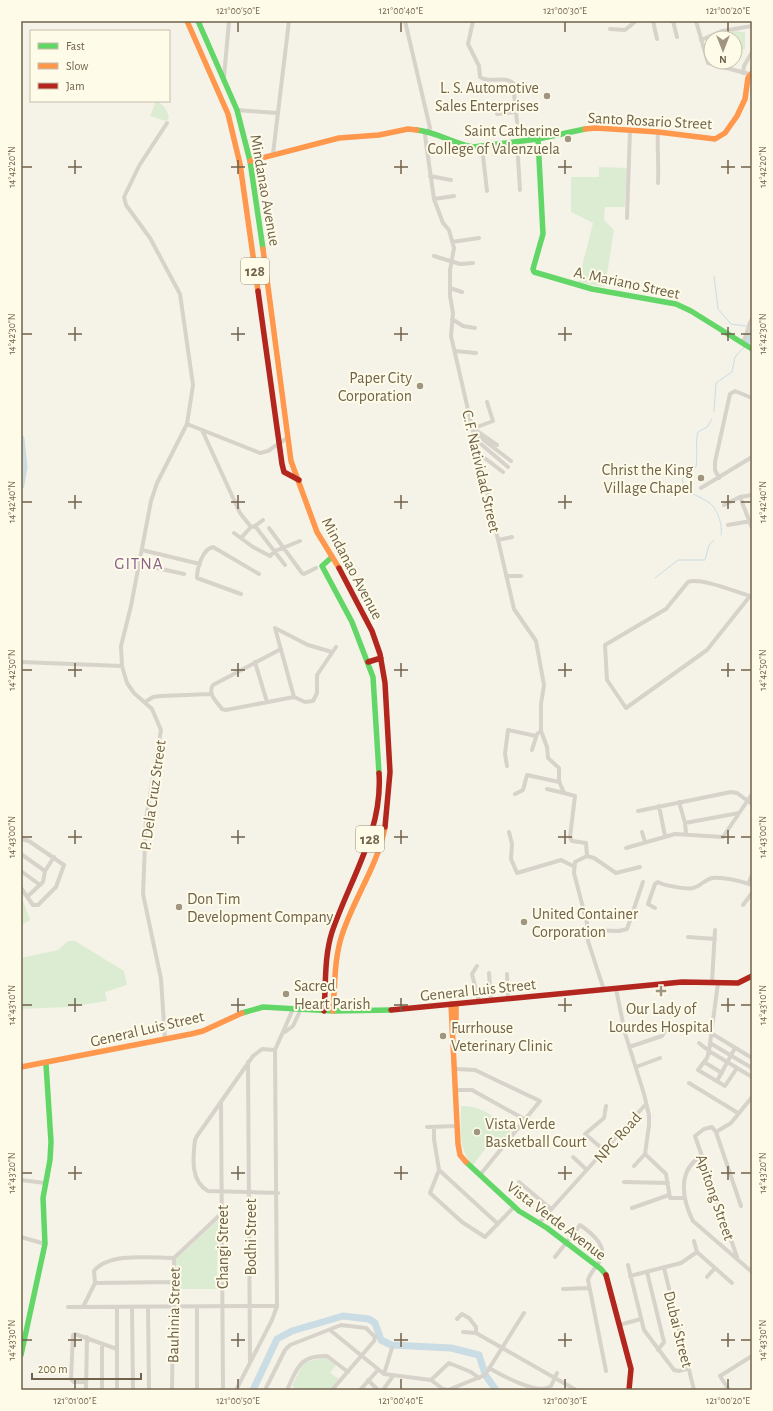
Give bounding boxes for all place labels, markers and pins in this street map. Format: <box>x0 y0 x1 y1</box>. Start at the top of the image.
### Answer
place label: L. S. Automotive Sales Enterprises <box>435 80 539 114</box>
marker: L. S. Automotive Sales Enterprises <box>542 91 552 101</box>
place label: Saint Catherine College of Valenzuela <box>428 123 560 157</box>
marker: Saint Catherine College of Valenzuela <box>563 134 573 144</box>
place label: Paper City Corporation <box>338 370 412 404</box>
marker: Paper City Corporation <box>415 381 425 391</box>
place label: Christ the King Village Chapel <box>602 462 693 496</box>
marker: Christ the King Village Chapel <box>696 473 706 483</box>
place label: Don Tim Development Company <box>187 891 333 926</box>
marker: Don Tim Development Company <box>174 902 184 912</box>
place label: United Container Corporation <box>532 906 639 940</box>
marker: United Container Corporation <box>519 917 529 927</box>
place label: Sacred Heart Parish <box>294 978 371 1012</box>
marker: Our Lady of Lourdes Hospital <box>655 985 667 997</box>
marker: Sacred Heart Parish <box>281 989 291 999</box>
place label: Our Lady of Lourdes Hospital <box>609 1001 713 1035</box>
place label: Furrhouse Veterinary Clinic <box>451 1020 553 1055</box>
marker: Furrhouse Veterinary Clinic <box>438 1031 448 1041</box>
place label: Vista Verde Basketball Court <box>485 1116 587 1150</box>
marker: Vista Verde Basketball Court <box>472 1127 482 1137</box>

